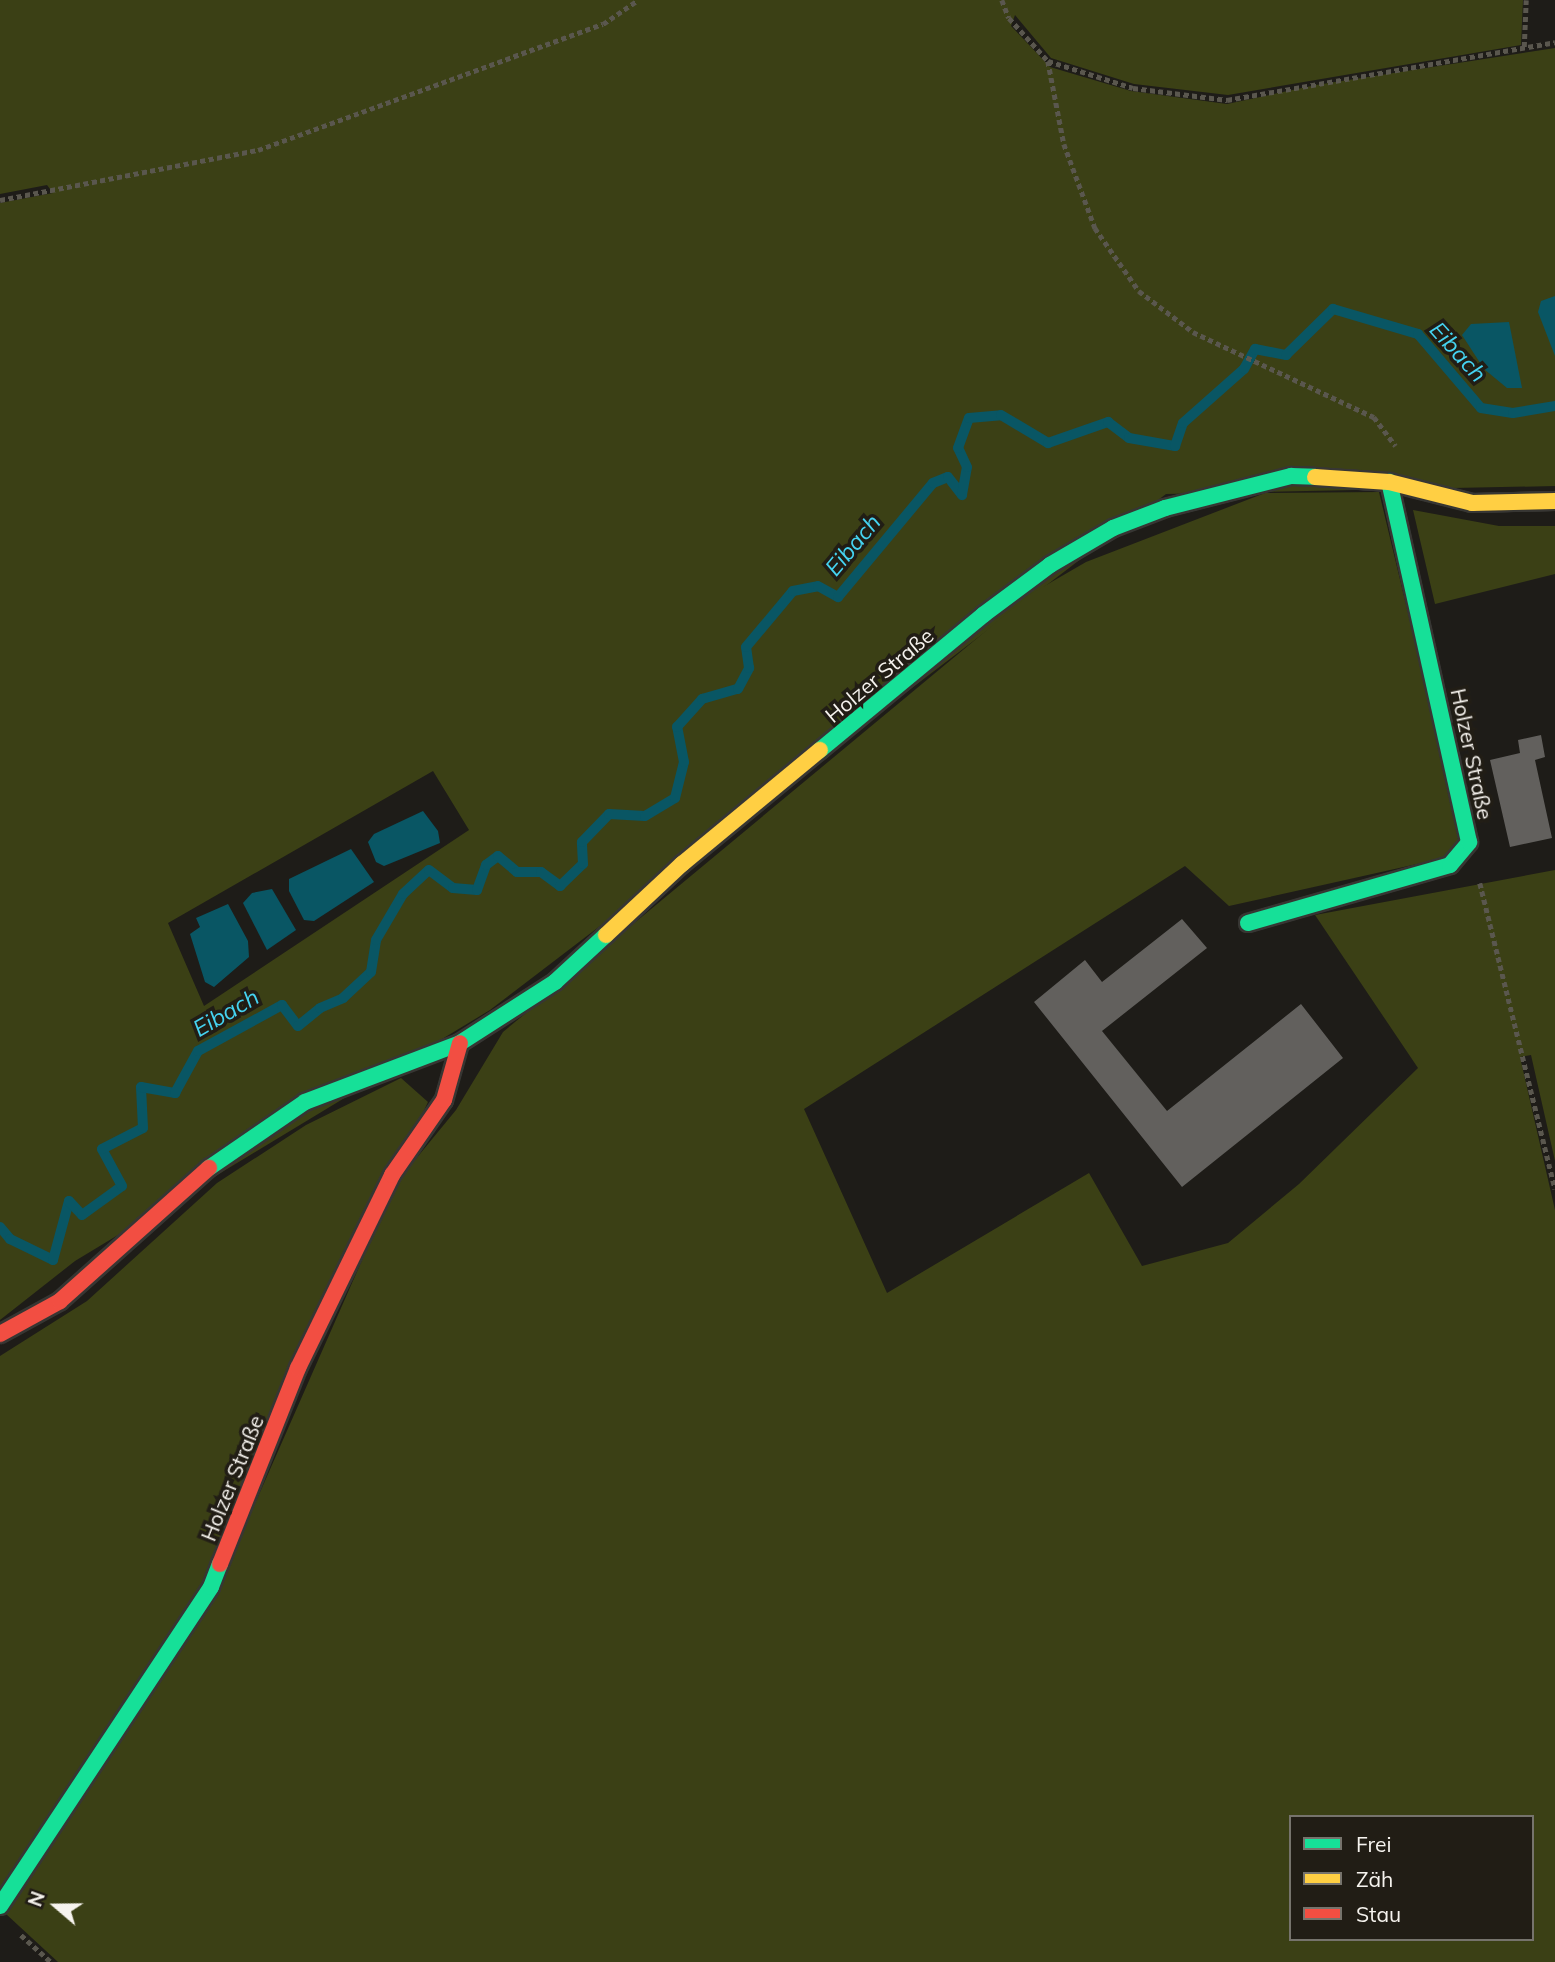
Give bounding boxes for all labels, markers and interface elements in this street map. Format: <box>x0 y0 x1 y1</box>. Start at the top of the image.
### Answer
water label: Eibach <box>1424 316 1492 388</box>
water label: Eibach <box>819 509 887 581</box>
street label: Holzer Straße <box>820 622 938 728</box>
street label: Holzer Straße <box>1446 686 1498 822</box>
water label: Eibach <box>188 983 264 1043</box>
street label: Holzer Straße <box>195 1411 269 1545</box>
legend <box>1289 1815 1534 1941</box>
text: Frei <box>1356 1831 1392 1857</box>
text: Zäh <box>1356 1866 1393 1892</box>
north arrow <box>21 1871 91 1941</box>
text: N <box>23 1888 50 1910</box>
text: Stau <box>1356 1901 1401 1927</box>

